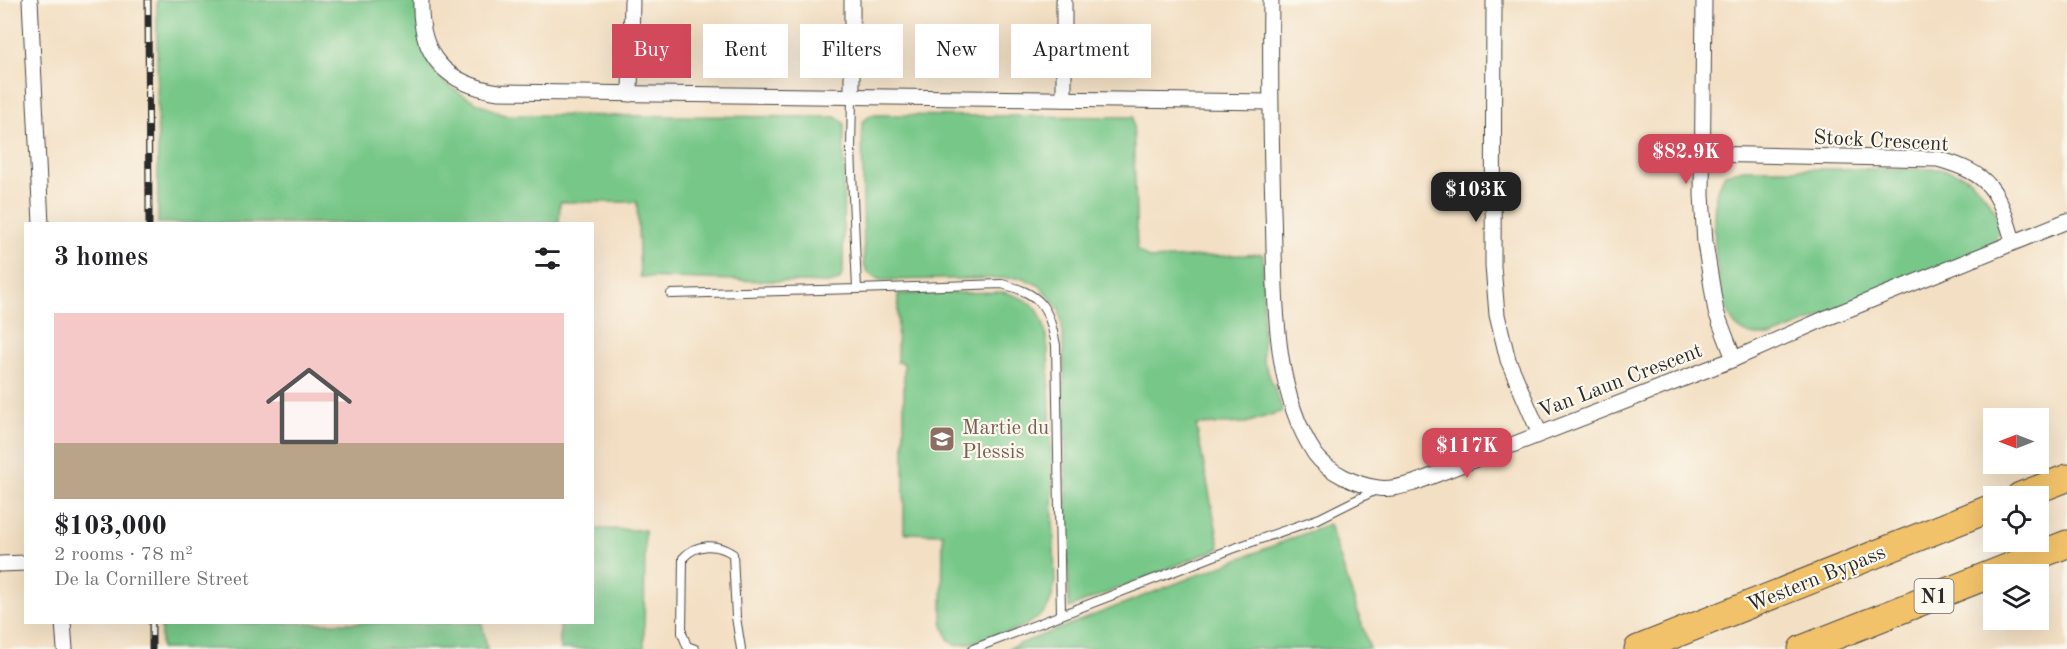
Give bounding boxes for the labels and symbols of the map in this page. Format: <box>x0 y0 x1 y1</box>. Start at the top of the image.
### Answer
street label: Stock Crescent <box>1813 127 1949 156</box>
pin: $82.9K <box>1637 134 1735 185</box>
pin: $103K <box>1434 172 1518 223</box>
street label: Van Laun Crescent <box>1536 340 1706 422</box>
north arrow <box>1983 408 2049 474</box>
place label: Martie du Plessis <box>962 418 1049 463</box>
school or university icon: Martie du Plessis <box>927 424 957 454</box>
pin: $117K <box>1425 428 1509 479</box>
street label: Western Bypass <box>1744 542 1889 617</box>
road number: N1 <box>1914 579 1954 613</box>

